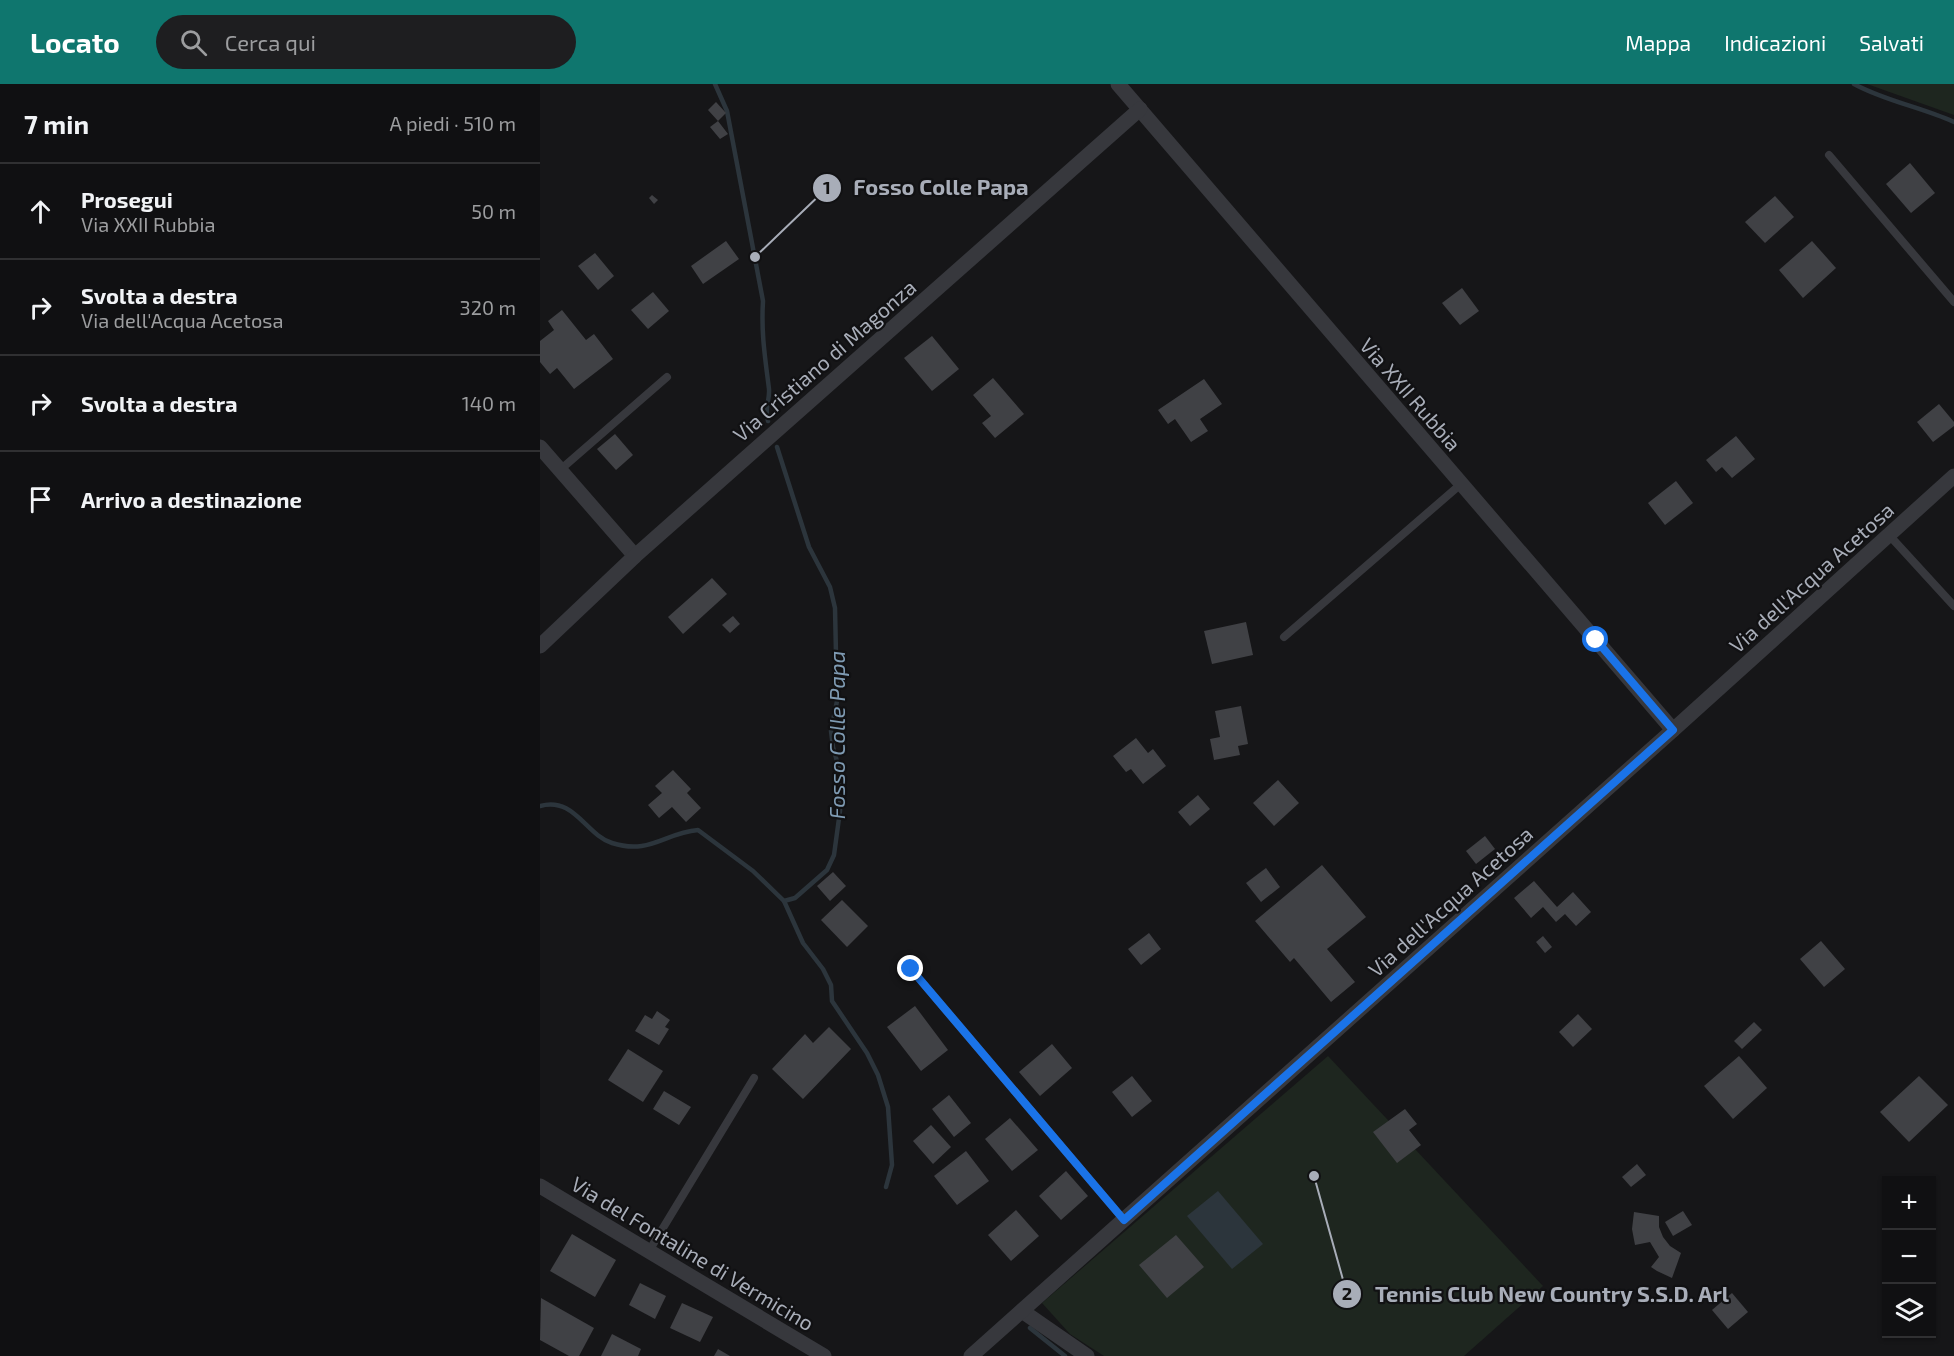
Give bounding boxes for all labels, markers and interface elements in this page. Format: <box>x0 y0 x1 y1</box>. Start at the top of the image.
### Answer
search box <box>156 15 576 69</box>
text: Locato <box>30 25 120 59</box>
icon: search <box>177 26 210 59</box>
text: Cerca qui <box>225 29 316 55</box>
text: Mappa <box>1625 30 1691 55</box>
text: Indicazioni <box>1724 30 1826 55</box>
text: Salvati <box>1859 30 1924 55</box>
text: 7 min <box>24 108 89 139</box>
text: A piedi · 510 m <box>390 111 516 135</box>
callout: Fosso Colle Papa <box>812 168 1041 208</box>
text: Fosso Colle Papa <box>853 173 1029 199</box>
text: 1 <box>823 176 831 198</box>
text: Prosegui <box>81 186 173 212</box>
icon: ahead <box>24 195 57 228</box>
text: 50 m <box>471 199 516 223</box>
text: Via XXII Rubbia <box>81 212 215 236</box>
street label: Via Cristiano di Magonza <box>728 274 920 446</box>
text: Svolta a destra <box>81 282 238 308</box>
icon: right <box>24 291 57 324</box>
text: 320 m <box>460 295 516 319</box>
text: Via dell'Acqua Acetosa <box>81 308 283 332</box>
street label: Via XXII Rubbia <box>1355 333 1467 455</box>
icon: right <box>24 387 57 420</box>
text: Svolta a destra <box>81 390 238 416</box>
text: 140 m <box>462 391 516 415</box>
icon: arrive <box>24 483 57 516</box>
text: Arrivo a destinazione <box>81 486 302 512</box>
street label: Via dell'Acqua Acetosa <box>1724 497 1898 657</box>
route start <box>1582 626 1608 652</box>
water label: Fosso Colle Papa <box>823 651 849 819</box>
street label: Via dell'Acqua Acetosa <box>1363 821 1537 981</box>
route end <box>897 955 923 981</box>
street label: Via del Fontaline di Vermicino <box>567 1171 819 1335</box>
map controls <box>1882 1176 1936 1338</box>
button: + <box>1882 1176 1936 1230</box>
button: − <box>1882 1230 1936 1284</box>
callout: Tennis Club New Country S.S.D. Arl <box>1332 1274 1741 1314</box>
text: Tennis Club New Country S.S.D. Arl <box>1375 1280 1730 1307</box>
text: 2 <box>1342 1282 1352 1304</box>
button: layers <box>1882 1284 1936 1338</box>

